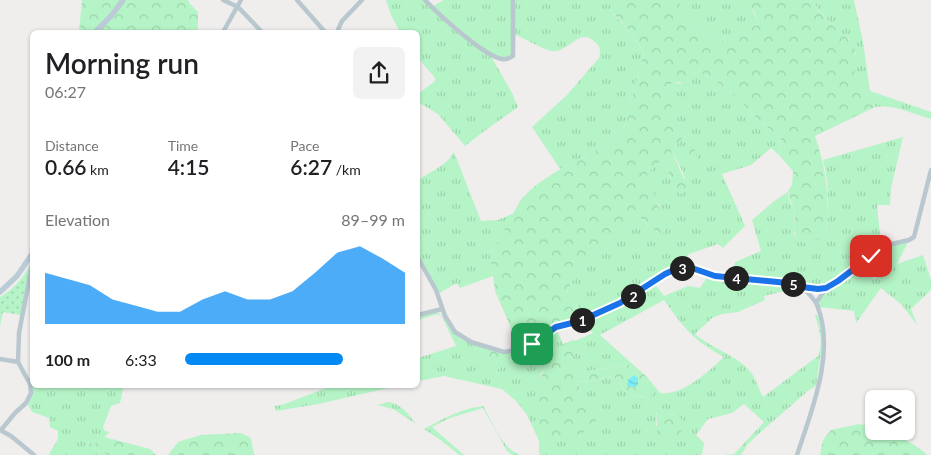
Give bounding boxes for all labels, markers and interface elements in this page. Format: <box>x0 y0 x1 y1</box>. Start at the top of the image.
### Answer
text: Morning run <box>45 46 199 80</box>
button: share <box>353 47 405 99</box>
text: 06:27 <box>45 82 86 101</box>
text: Distance <box>45 137 99 154</box>
text: Time <box>168 137 198 154</box>
text: Pace <box>290 137 319 154</box>
text: 0.66 <box>45 154 87 179</box>
text: 4:15 <box>168 154 210 179</box>
text: 6:27 <box>290 154 332 179</box>
text: km <box>87 161 109 178</box>
text: /km <box>332 161 361 178</box>
text: Elevation <box>45 210 110 229</box>
text: 89–99 m <box>341 210 405 229</box>
pin <box>850 235 892 277</box>
icon: check <box>857 242 885 270</box>
pin: 3 <box>670 256 694 280</box>
text: 3 <box>678 260 687 277</box>
pin: 4 <box>724 266 748 290</box>
text: 4 <box>732 270 741 287</box>
pin: 5 <box>780 272 806 296</box>
text: 5 <box>789 276 798 293</box>
pin: 2 <box>620 284 646 308</box>
text: 2 <box>629 288 638 305</box>
pin: 1 <box>570 308 594 332</box>
text: 1 <box>578 312 587 329</box>
pin <box>511 323 553 365</box>
icon: arrive <box>518 330 546 358</box>
text: 100 m <box>45 350 90 369</box>
text: 6:33 <box>125 350 157 369</box>
map controls <box>865 390 915 440</box>
button: layers <box>865 390 915 440</box>

